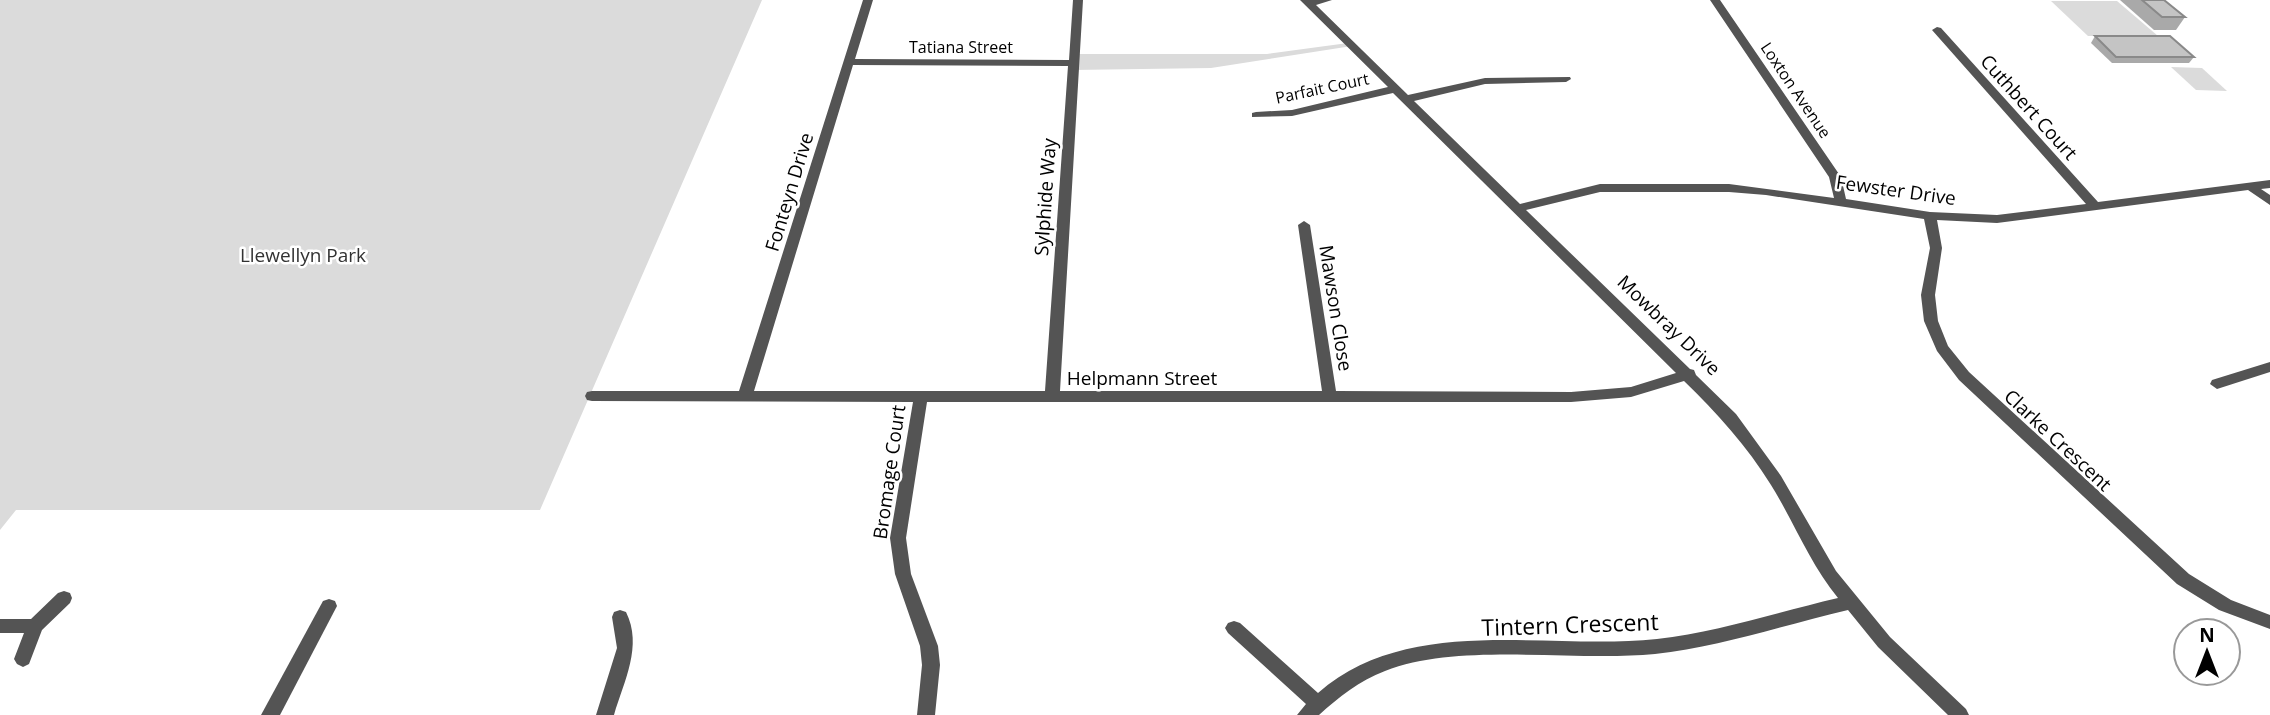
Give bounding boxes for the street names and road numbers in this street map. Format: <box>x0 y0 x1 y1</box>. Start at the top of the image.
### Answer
street label: Tatiana Street <box>909 36 1013 58</box>
street label: Loxton Avenue <box>1756 38 1836 142</box>
street label: Cuthbert Court <box>1975 49 2083 165</box>
street label: Parfait Court <box>1273 67 1371 109</box>
street label: Fonteyn Drive <box>759 129 819 255</box>
street label: Sylphide Way <box>1028 137 1062 257</box>
street label: Fewster Drive <box>1834 169 1958 211</box>
street label: Mawson Close <box>1313 243 1359 373</box>
street label: Mowbray Drive <box>1612 269 1726 381</box>
street label: Helpmann Street <box>1067 365 1217 391</box>
street label: Clarke Crescent <box>1999 383 2118 497</box>
street label: Bromage Court <box>867 403 911 541</box>
street label: Tintern Crescent <box>1481 605 1659 643</box>

